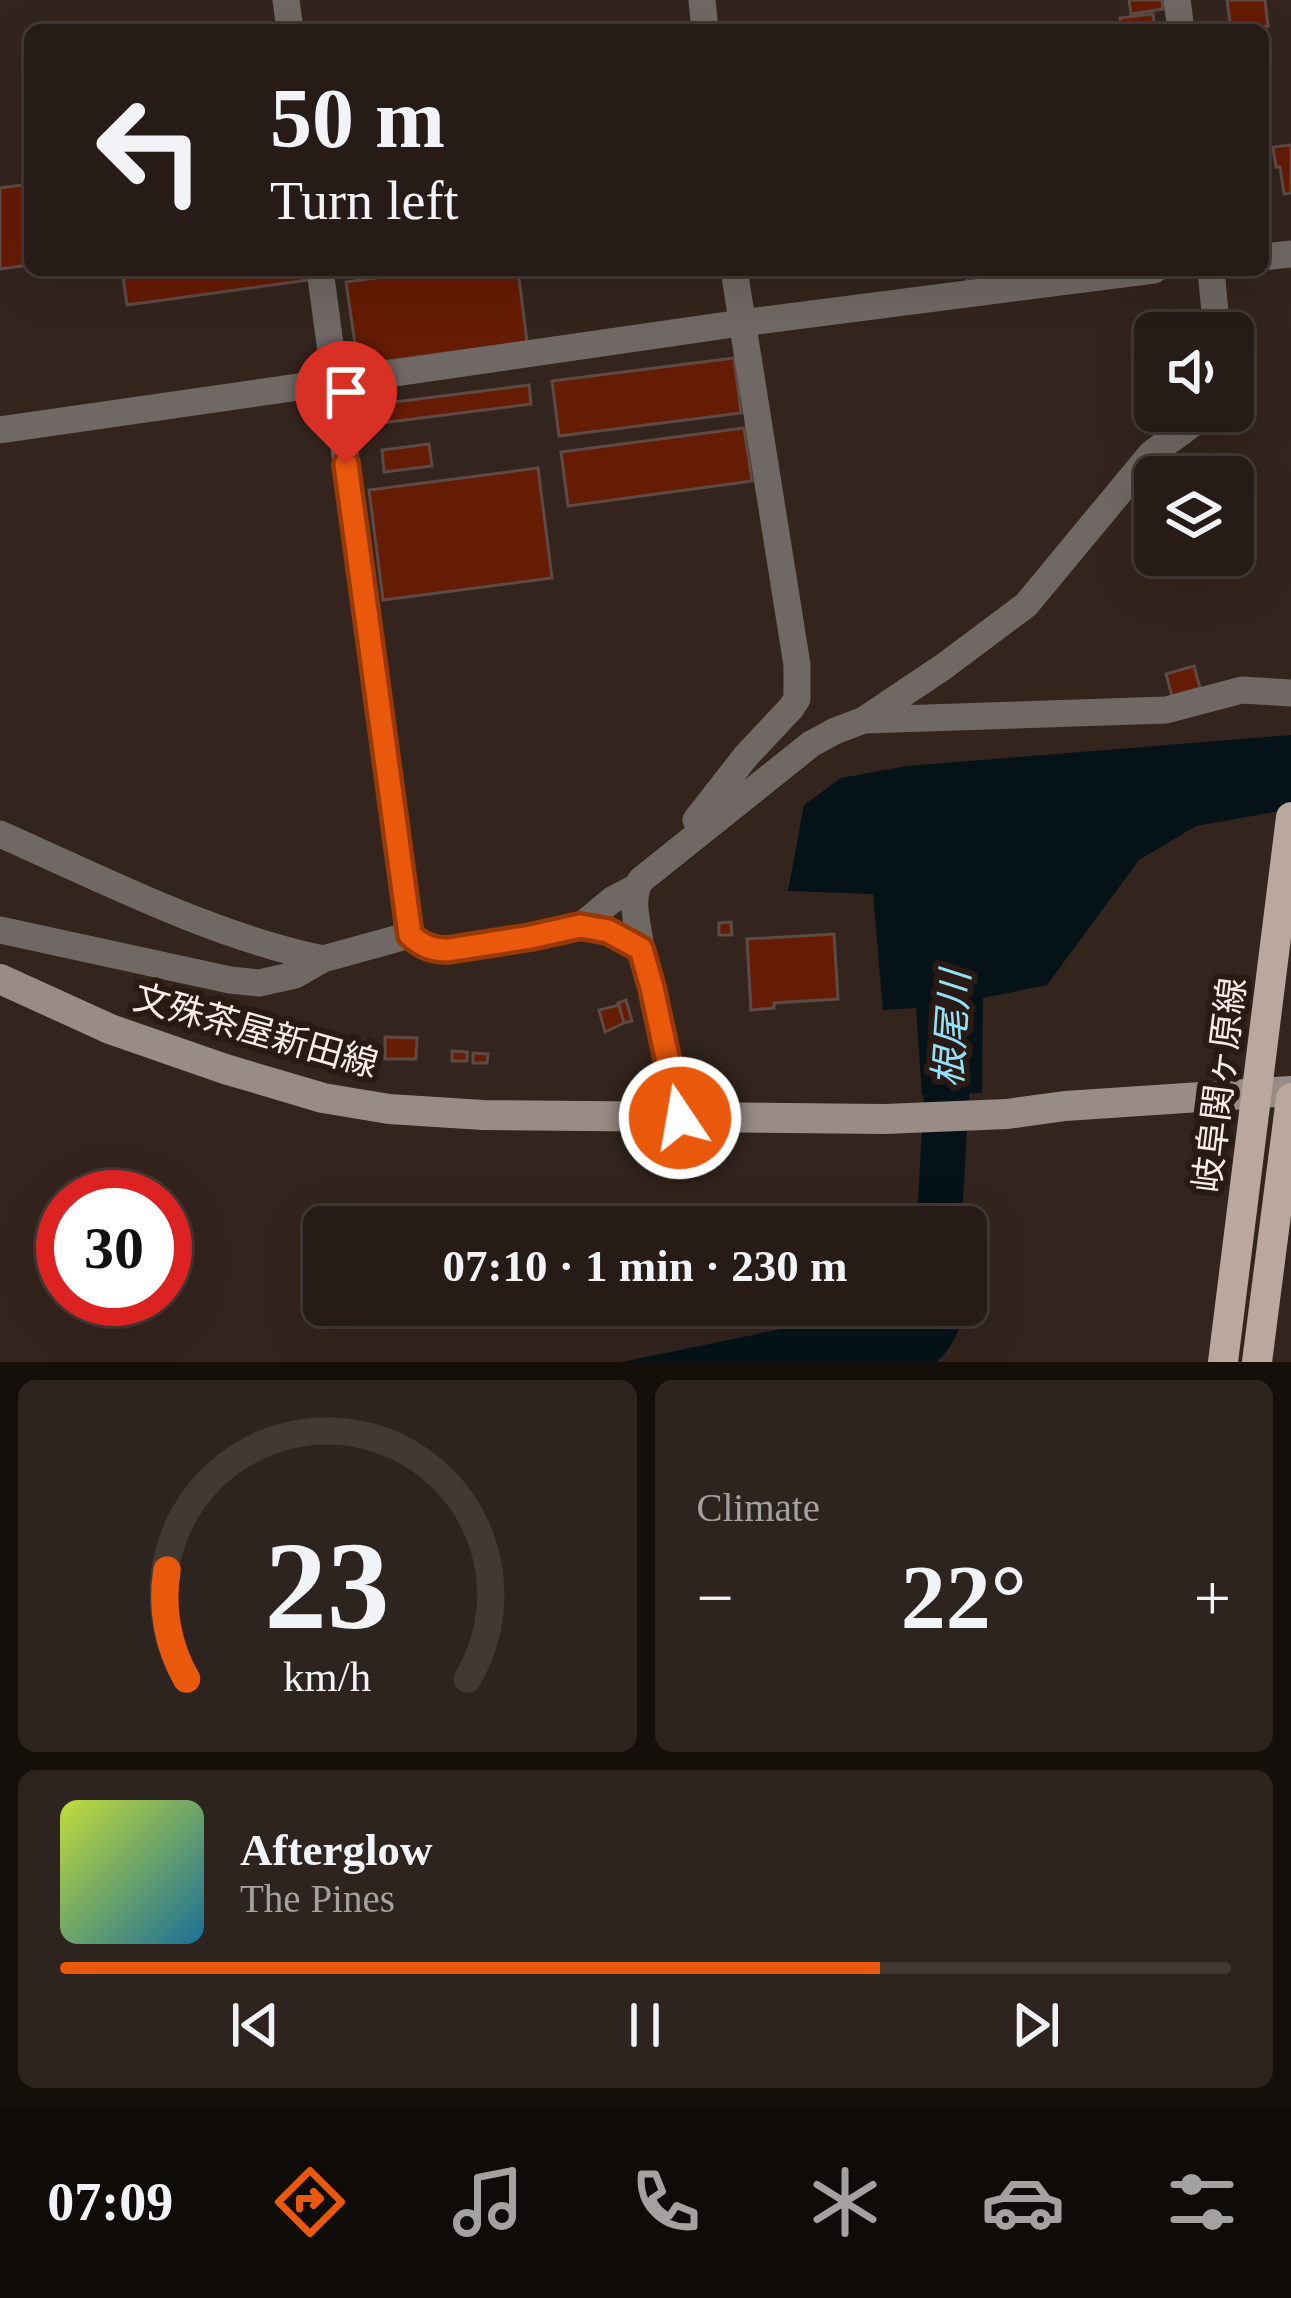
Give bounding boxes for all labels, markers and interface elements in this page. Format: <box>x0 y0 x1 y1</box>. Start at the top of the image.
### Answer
icon: left <box>72 72 228 228</box>
text: 50 m <box>270 72 445 165</box>
text: Turn left <box>270 171 459 231</box>
map controls <box>1134 312 1254 576</box>
button: sound <box>1134 312 1254 432</box>
pin <box>295 341 397 464</box>
icon: arrive <box>313 359 379 425</box>
button: layers <box>1134 456 1254 576</box>
water label: 根尾川 <box>926 965 977 1089</box>
street label: 岐阜関ヶ原線 <box>1187 975 1253 1195</box>
street label: 文殊茶屋新田線 <box>129 977 382 1085</box>
position arrow <box>617 1055 743 1181</box>
speed limit sign: 30 <box>36 1170 192 1326</box>
text: 07:10 · 1 min · 230 m <box>443 1241 848 1291</box>
text: Climate <box>697 1486 820 1529</box>
text: 23 <box>265 1517 390 1655</box>
text: 22° <box>901 1548 1027 1647</box>
text: − <box>697 1561 734 1634</box>
text: + <box>1194 1561 1231 1634</box>
text: km/h <box>283 1653 371 1700</box>
text: Afterglow <box>240 1825 432 1875</box>
text: The Pines <box>240 1877 395 1920</box>
icon: previous <box>222 1992 288 2058</box>
icon: pause <box>612 1992 678 2058</box>
icon: next <box>1003 1992 1069 2058</box>
icon: directions <box>268 2160 352 2244</box>
icon: music <box>446 2160 530 2244</box>
icon: phone <box>624 2160 708 2244</box>
icon: climate <box>803 2160 887 2244</box>
icon: car <box>981 2160 1065 2244</box>
icon: filters <box>1160 2160 1244 2244</box>
text: 07:09 <box>47 2172 173 2232</box>

